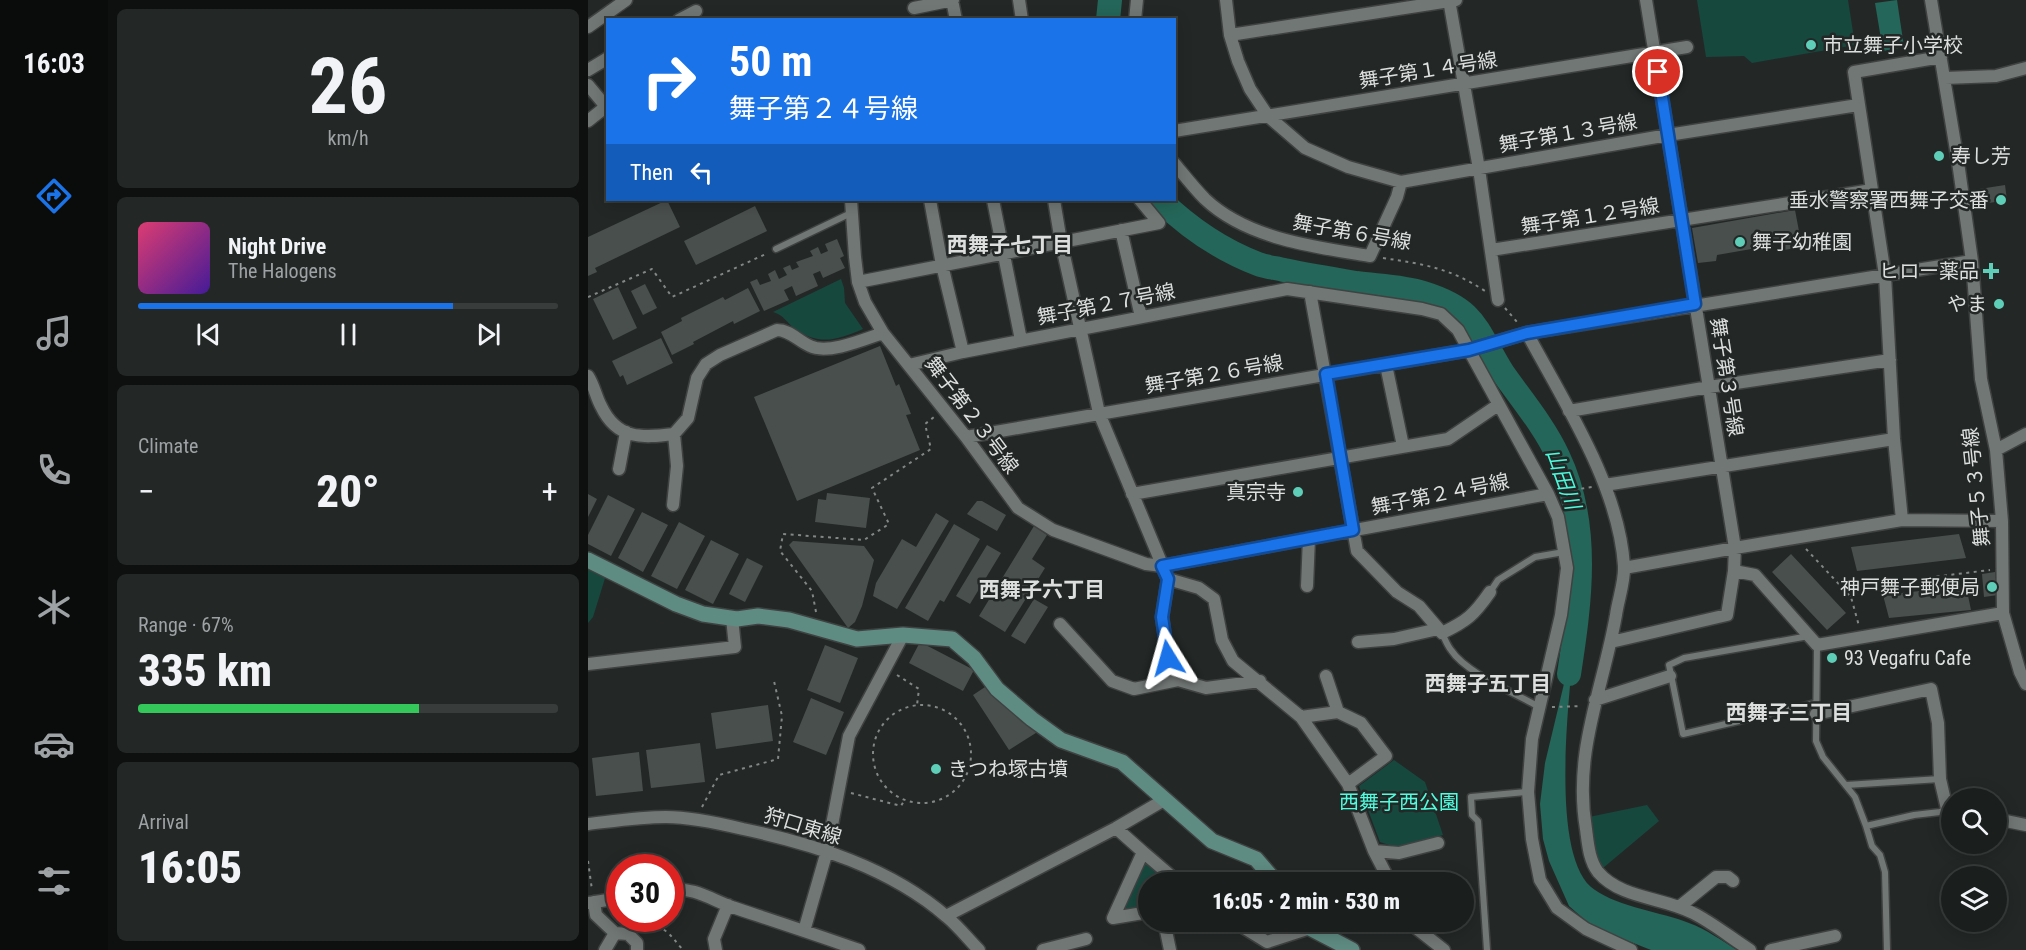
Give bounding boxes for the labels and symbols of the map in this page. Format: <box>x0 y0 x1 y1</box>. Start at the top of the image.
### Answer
place label: 市立舞子小学校 <box>1823 33 1963 57</box>
marker: 市立舞子小学校 <box>1804 38 1818 52</box>
pin <box>1632 46 1683 97</box>
street label: 舞子第１４号線 <box>1357 47 1499 93</box>
street label: 舞子第１３号線 <box>1497 109 1639 157</box>
place label: 寿し芳 <box>1951 144 2011 168</box>
marker: 寿し芳 <box>1932 149 1946 163</box>
place label: 垂水警察署西舞子交番 <box>1789 188 1989 212</box>
street label: 舞子第１２号線 <box>1519 193 1661 239</box>
marker: 垂水警察署西舞子交番 <box>1994 193 2008 207</box>
street label: 舞子第６号線 <box>1291 210 1413 254</box>
place label: 舞子幼稚園 <box>1752 230 1852 254</box>
district label: 西舞子七丁目 <box>947 233 1073 257</box>
marker: 舞子幼稚園 <box>1733 235 1747 249</box>
place label: ヒロー薬品 <box>1879 259 1979 283</box>
marker: ヒロー薬品 <box>1984 264 1998 278</box>
street label: 舞子第２７号線 <box>1035 279 1177 329</box>
place label: やま <box>1947 292 1987 316</box>
marker: やま <box>1992 297 2006 311</box>
street label: 舞子第３号線 <box>1706 316 1748 438</box>
street label: 舞子第２６号線 <box>1143 350 1285 398</box>
street label: 舞子第２３号線 <box>920 352 1024 478</box>
street label: 舞子５３号線 <box>1958 426 1994 548</box>
water label: 山田川 <box>1541 445 1586 515</box>
street label: 舞子第２４号線 <box>1369 469 1511 519</box>
place label: 真宗寺 <box>1226 480 1286 504</box>
marker: 真宗寺 <box>1291 485 1305 499</box>
place label: 神戸舞子郵便局 <box>1840 575 1980 599</box>
district label: 西舞子六丁目 <box>979 578 1105 602</box>
marker: 神戸舞子郵便局 <box>1985 580 1999 594</box>
position arrow <box>1136 626 1200 690</box>
place label: 93 Vegafru Cafe <box>1844 646 1971 670</box>
marker: 93 Vegafru Cafe <box>1825 651 1839 665</box>
district label: 西舞子五丁目 <box>1425 672 1551 696</box>
district label: 西舞子三丁目 <box>1726 701 1852 725</box>
place label: きつね塚古墳 <box>948 757 1068 781</box>
marker: きつね塚古墳 <box>929 762 943 776</box>
park label: 西舞子西公園 <box>1339 790 1459 814</box>
street label: 狩口東線 <box>761 803 845 849</box>
speed limit sign: 30 <box>606 854 684 932</box>

